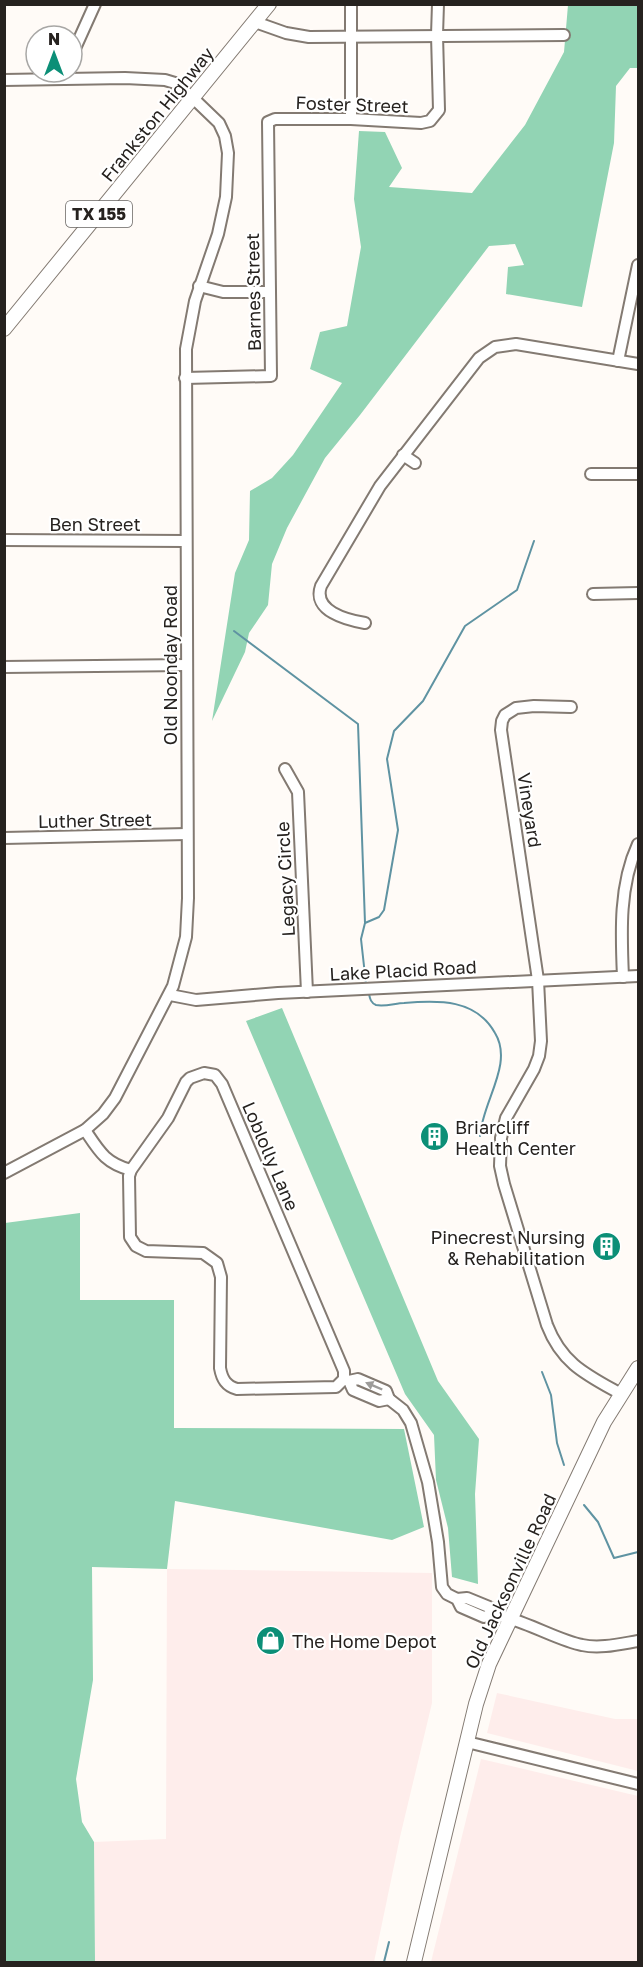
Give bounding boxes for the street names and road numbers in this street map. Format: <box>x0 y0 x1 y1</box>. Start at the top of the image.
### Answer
street label: Frankston Highway <box>96 42 218 186</box>
street label: Foster Street <box>295 91 409 117</box>
road number: TX 155 <box>66 201 132 227</box>
street label: Barnes Street <box>241 233 265 351</box>
street label: Ben Street <box>49 513 141 535</box>
street label: Old Noonday Road <box>159 585 181 745</box>
street label: Vineyard <box>513 771 547 849</box>
street label: Luther Street <box>38 808 152 832</box>
street label: Legacy Circle <box>271 821 299 937</box>
street label: Lake Placid Road <box>329 955 477 985</box>
street label: Loblolly Lane <box>238 1098 304 1214</box>
street label: Old Jacksonville Road <box>460 1490 560 1672</box>

